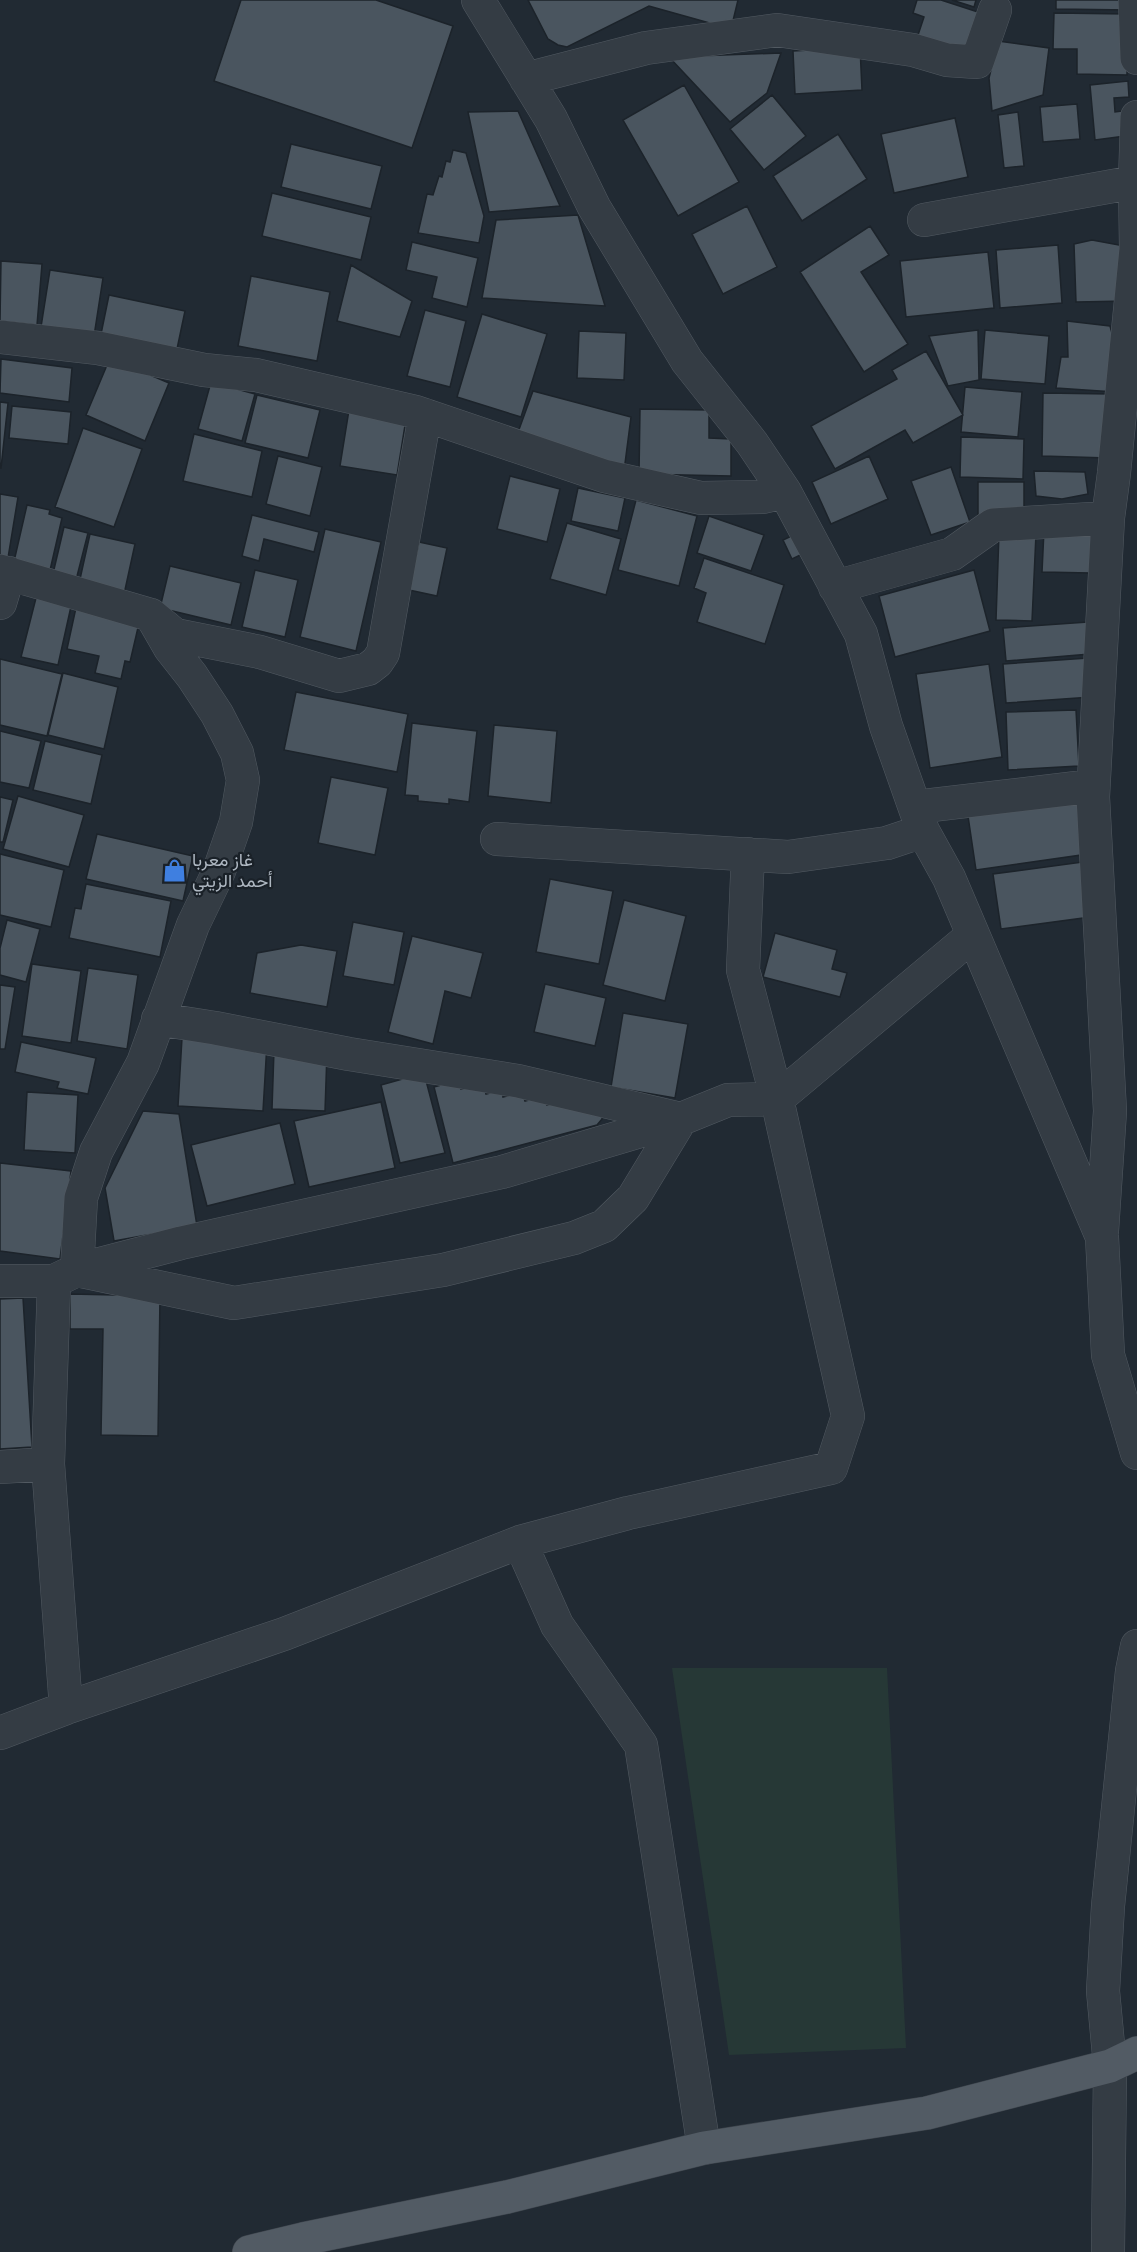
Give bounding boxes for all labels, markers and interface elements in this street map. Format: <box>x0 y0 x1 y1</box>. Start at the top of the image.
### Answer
place label: غاز معربا أحمد الزيتي <box>192 848 272 896</box>
shop icon: غاز معربا أحمد الزيتي <box>161 857 187 883</box>

